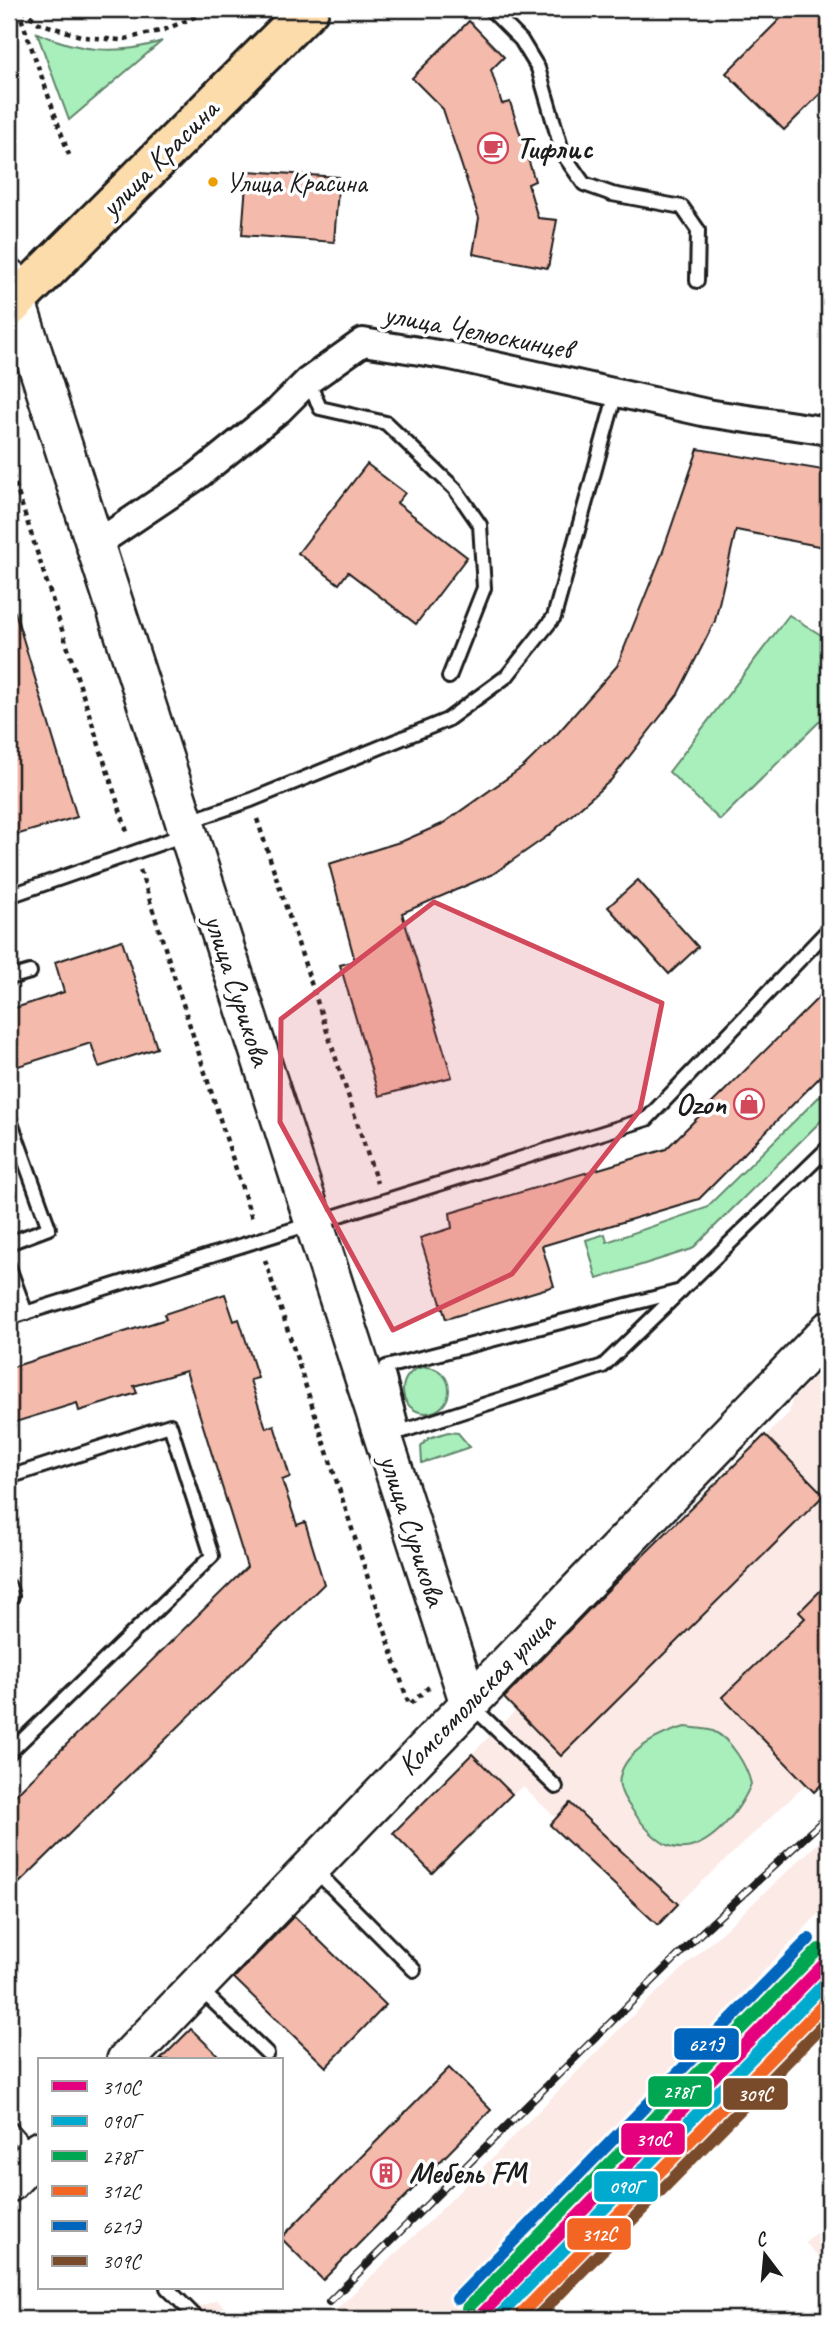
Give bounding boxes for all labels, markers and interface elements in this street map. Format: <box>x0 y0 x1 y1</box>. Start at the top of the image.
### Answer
street label: улица Красина <box>90 89 228 227</box>
place label: Тифлис <box>516 129 593 167</box>
cafe icon: Тифлис <box>476 131 510 165</box>
place label: Улица Красина <box>226 165 368 200</box>
marker: Улица Красина <box>206 175 220 189</box>
street label: улица Челюскинцев <box>379 294 580 369</box>
street label: улица Сурикова <box>195 908 281 1072</box>
place label: Ozon <box>676 1085 727 1123</box>
shop icon: Ozon <box>732 1087 766 1121</box>
street label: улица Сурикова <box>370 1448 456 1612</box>
street label: Комсомольская улица <box>389 1603 564 1783</box>
line badge: 621Э <box>673 2027 740 2061</box>
text: 621Э <box>688 2033 726 2057</box>
legend <box>38 2058 284 2290</box>
text: 310С <box>102 2074 142 2100</box>
line badge: 278Г <box>647 2075 713 2108</box>
line badge: 309С <box>722 2077 789 2111</box>
text: 278Г <box>663 2080 701 2104</box>
text: 309С <box>738 2083 775 2107</box>
text: 090Г <box>102 2108 144 2134</box>
line badge: 310С <box>620 2122 686 2156</box>
text: 310С <box>636 2128 673 2152</box>
text: 278Г <box>102 2144 144 2170</box>
place label: Мебель FM <box>409 2154 528 2192</box>
building icon: Мебель FM <box>369 2156 403 2190</box>
line badge: 090Г <box>593 2170 659 2203</box>
text: 090Г <box>609 2175 647 2199</box>
text: 312С <box>102 2178 142 2204</box>
text: 621Э <box>102 2214 142 2240</box>
line badge: 312С <box>566 2217 632 2251</box>
north arrow <box>730 2220 800 2290</box>
text: 312С <box>582 2223 619 2247</box>
text: С <box>753 2226 771 2252</box>
text: 309С <box>102 2248 142 2274</box>

